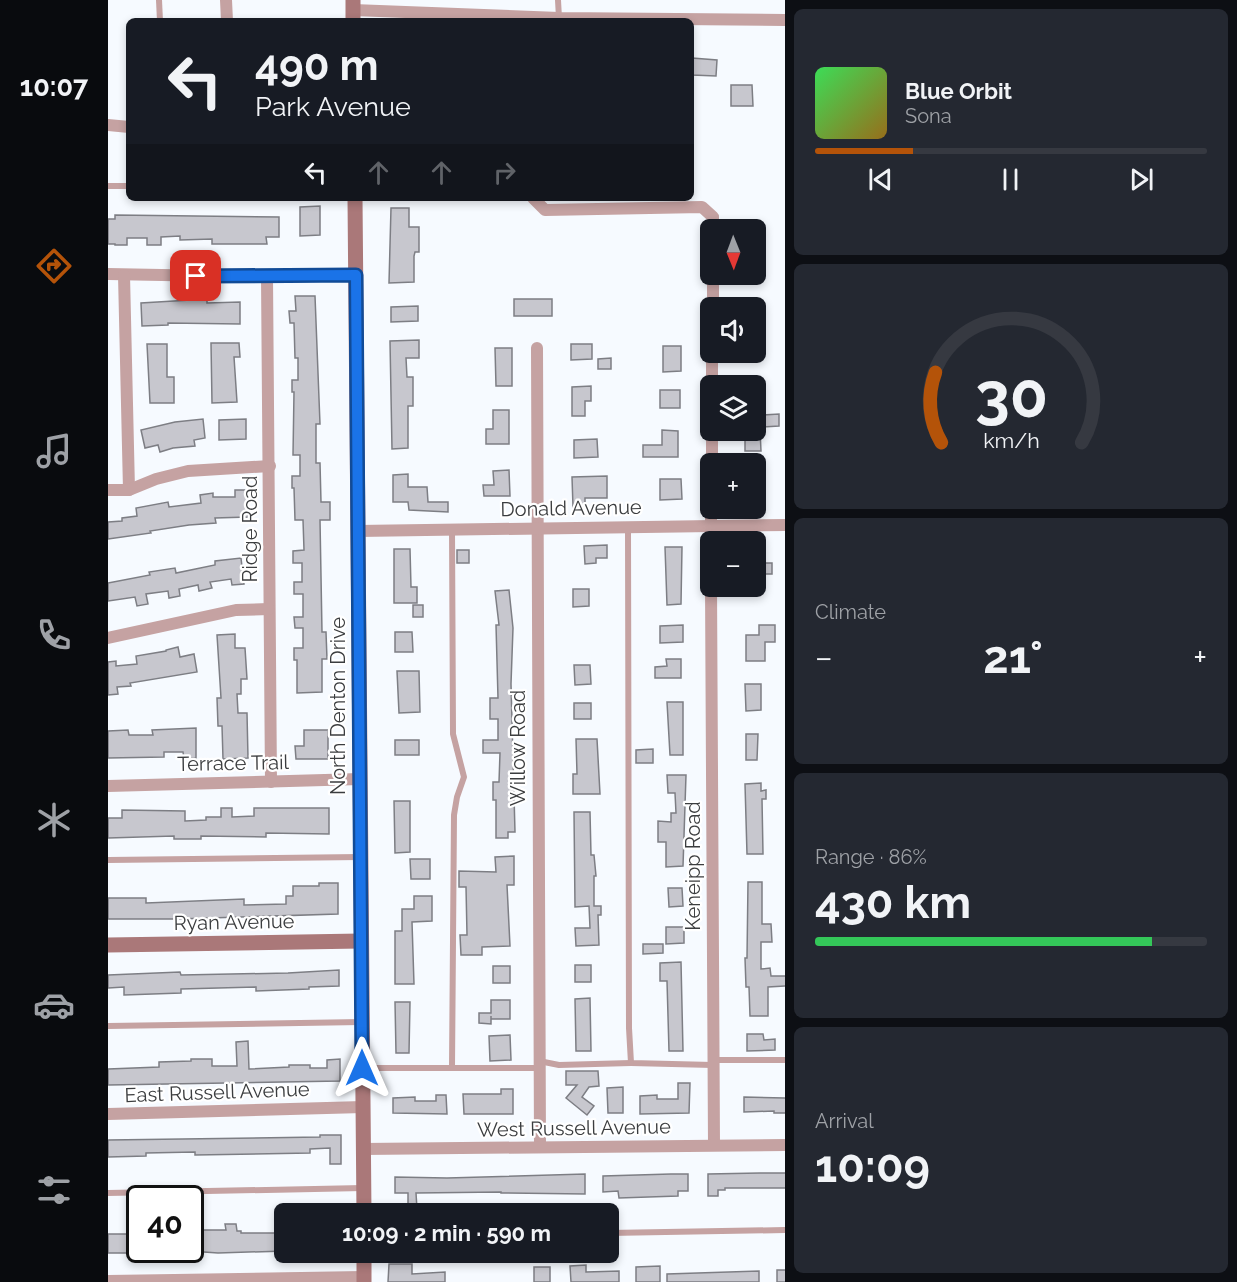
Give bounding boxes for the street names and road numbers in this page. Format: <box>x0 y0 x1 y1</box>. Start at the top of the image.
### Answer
street label: Ridge Road <box>238 476 262 582</box>
street label: Donald Avenue <box>500 495 642 521</box>
street label: North Denton Drive <box>326 617 350 795</box>
street label: Willow Road <box>506 690 530 806</box>
street label: Terrace Trail <box>177 750 290 776</box>
street label: Keneipp Road <box>681 801 705 931</box>
street label: Ryan Avenue <box>173 909 295 935</box>
street label: East Russell Avenue <box>124 1077 310 1107</box>
street label: West Russell Avenue <box>477 1114 671 1142</box>

